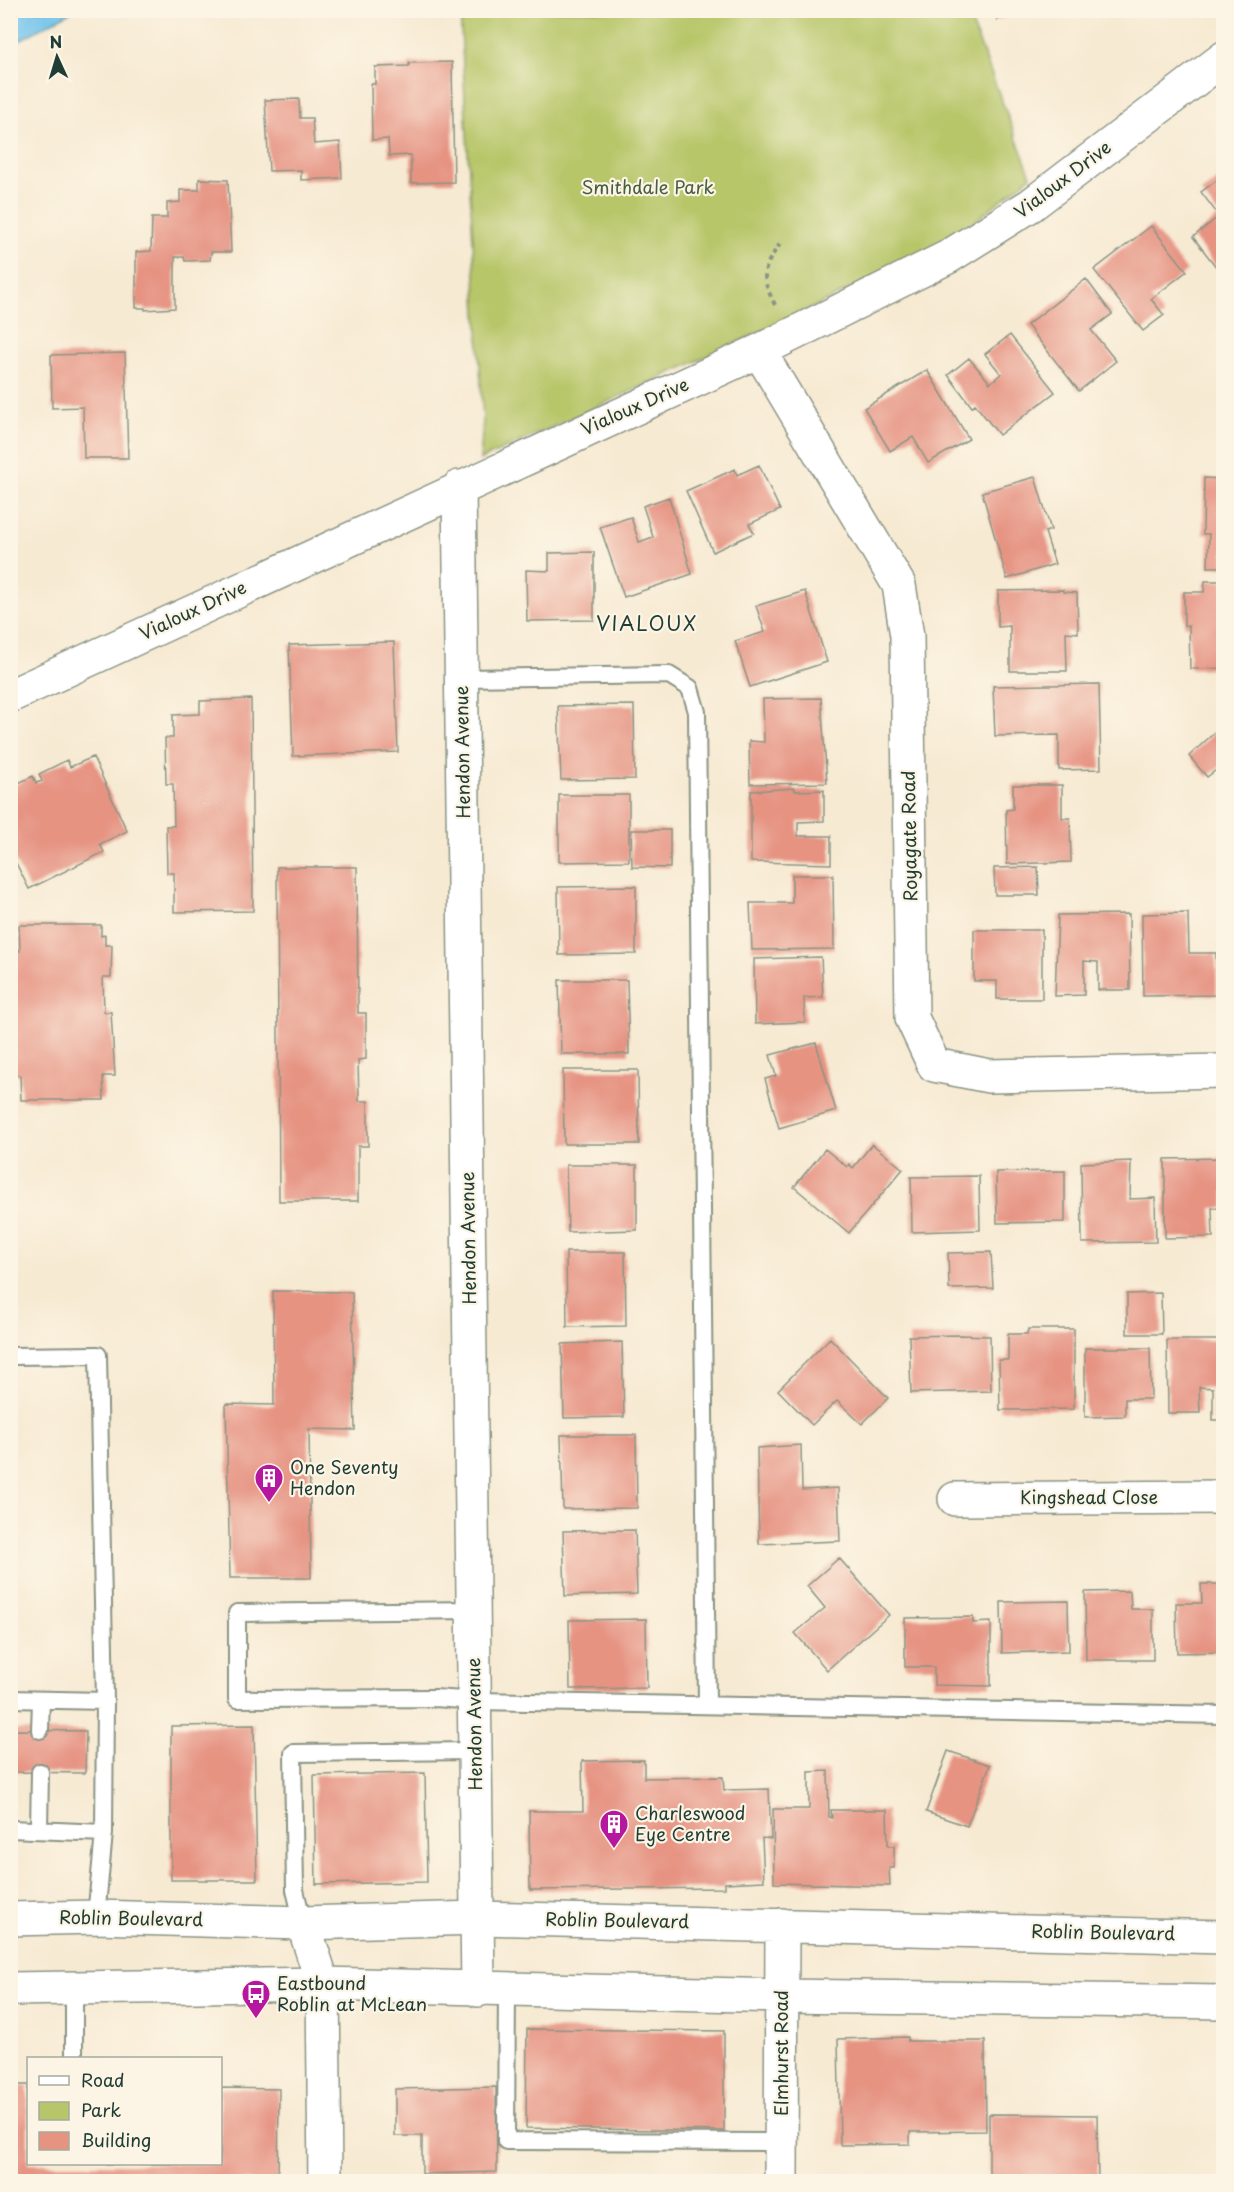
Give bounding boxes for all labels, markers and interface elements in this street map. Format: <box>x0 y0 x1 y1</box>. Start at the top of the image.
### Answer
north arrow <box>27 27 87 87</box>
text: N <box>49 29 63 53</box>
street label: Vialoux Drive <box>1008 133 1116 224</box>
park label: Smithdale Park <box>582 173 714 200</box>
street label: Vialoux Drive <box>576 370 693 441</box>
street label: Vialoux Drive <box>134 573 250 646</box>
district label: VIALOUX <box>596 608 698 638</box>
street label: Hendon Avenue <box>447 685 476 819</box>
street label: Royagate Road <box>894 770 923 902</box>
street label: Hendon Avenue <box>453 1171 482 1305</box>
place label: One Seventy Hendon <box>290 1453 399 1501</box>
building icon: One Seventy Hendon <box>253 1462 285 1504</box>
street label: Kingshead Close <box>1020 1483 1158 1510</box>
street label: Hendon Avenue <box>459 1657 488 1791</box>
place label: Charleswood Eye Centre <box>635 1799 745 1847</box>
building icon: Charleswood Eye Centre <box>598 1808 630 1850</box>
street label: Roblin Boulevard <box>59 1903 203 1932</box>
street label: Roblin Boulevard <box>545 1905 689 1934</box>
street label: Roblin Boulevard <box>1031 1917 1175 1946</box>
place label: Eastbound Roblin at McLean <box>277 1969 427 2017</box>
bus stop icon: Eastbound Roblin at McLean <box>240 1978 272 2020</box>
street label: Elmhurst Road <box>767 1990 794 2116</box>
legend <box>27 2057 222 2165</box>
text: Road <box>81 2066 125 2093</box>
text: Park <box>81 2096 121 2123</box>
text: Building <box>81 2126 151 2153</box>

